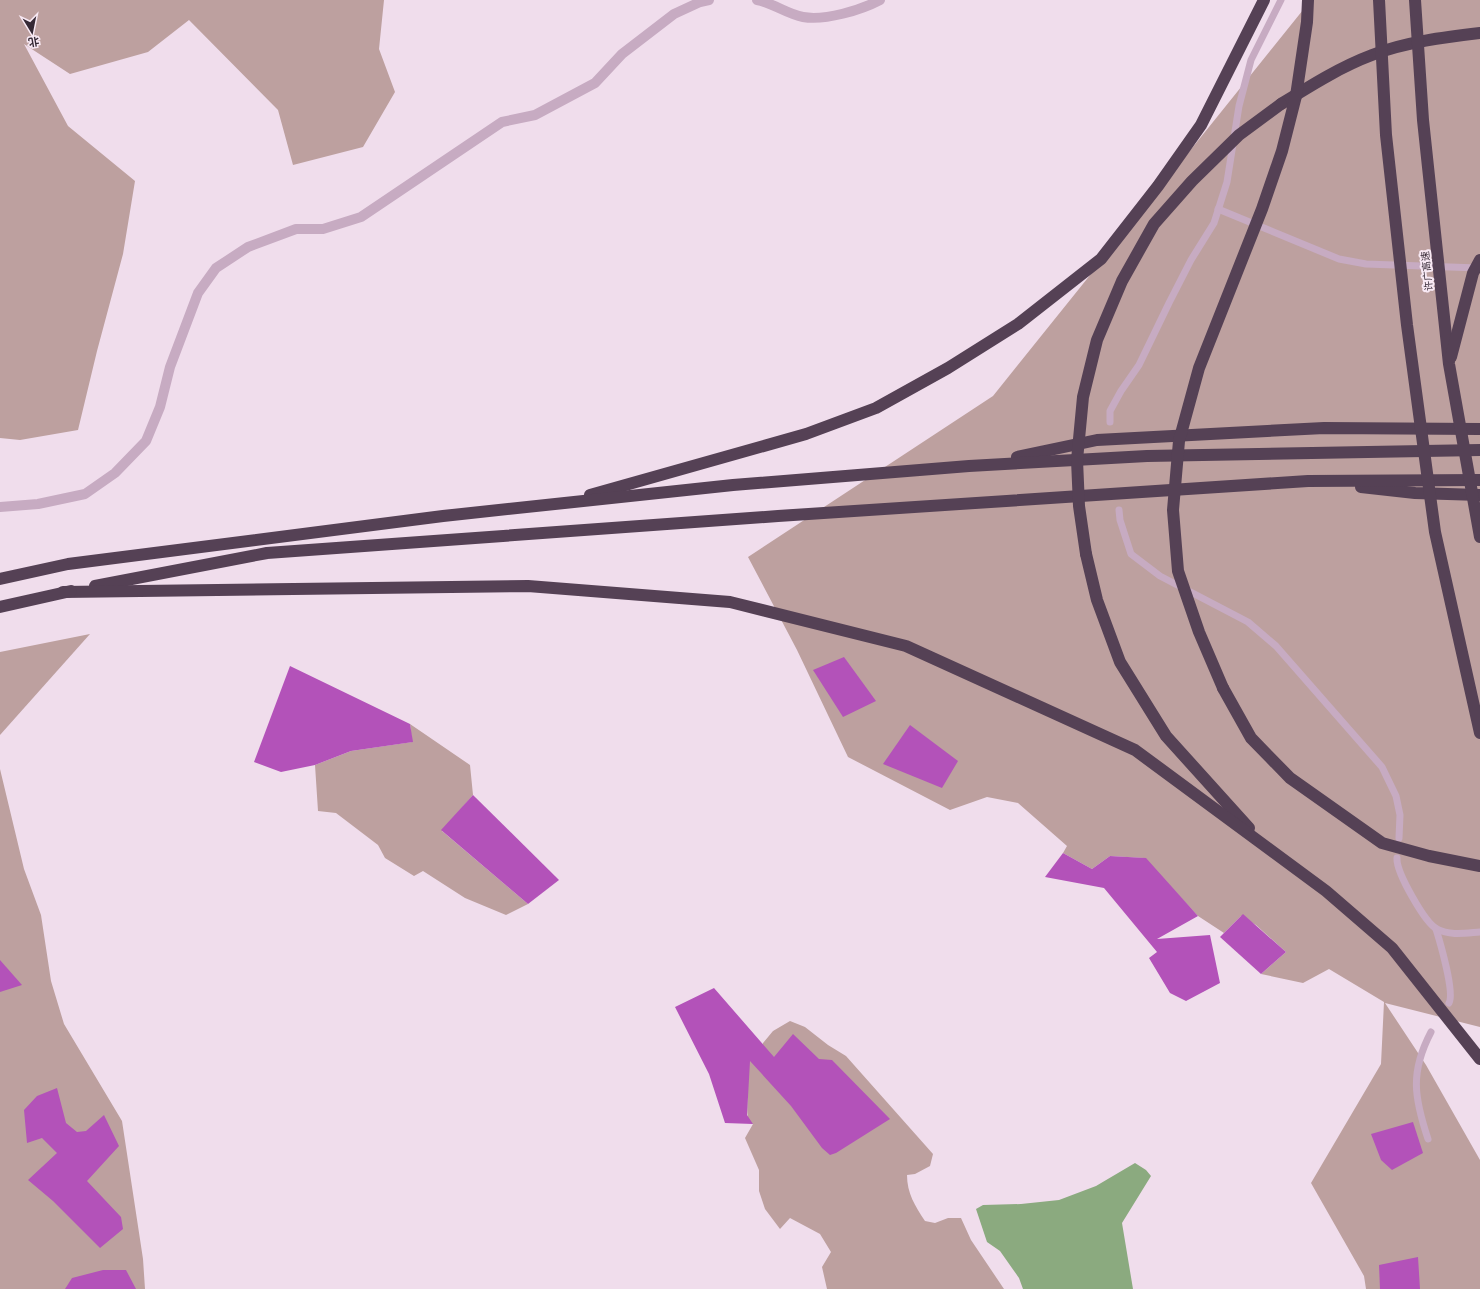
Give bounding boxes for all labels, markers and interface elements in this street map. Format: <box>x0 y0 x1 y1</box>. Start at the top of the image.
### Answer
north arrow <box>12 12 52 52</box>
text: 北 <box>27 33 41 51</box>
street label: 许广高速 <box>1417 250 1437 292</box>

